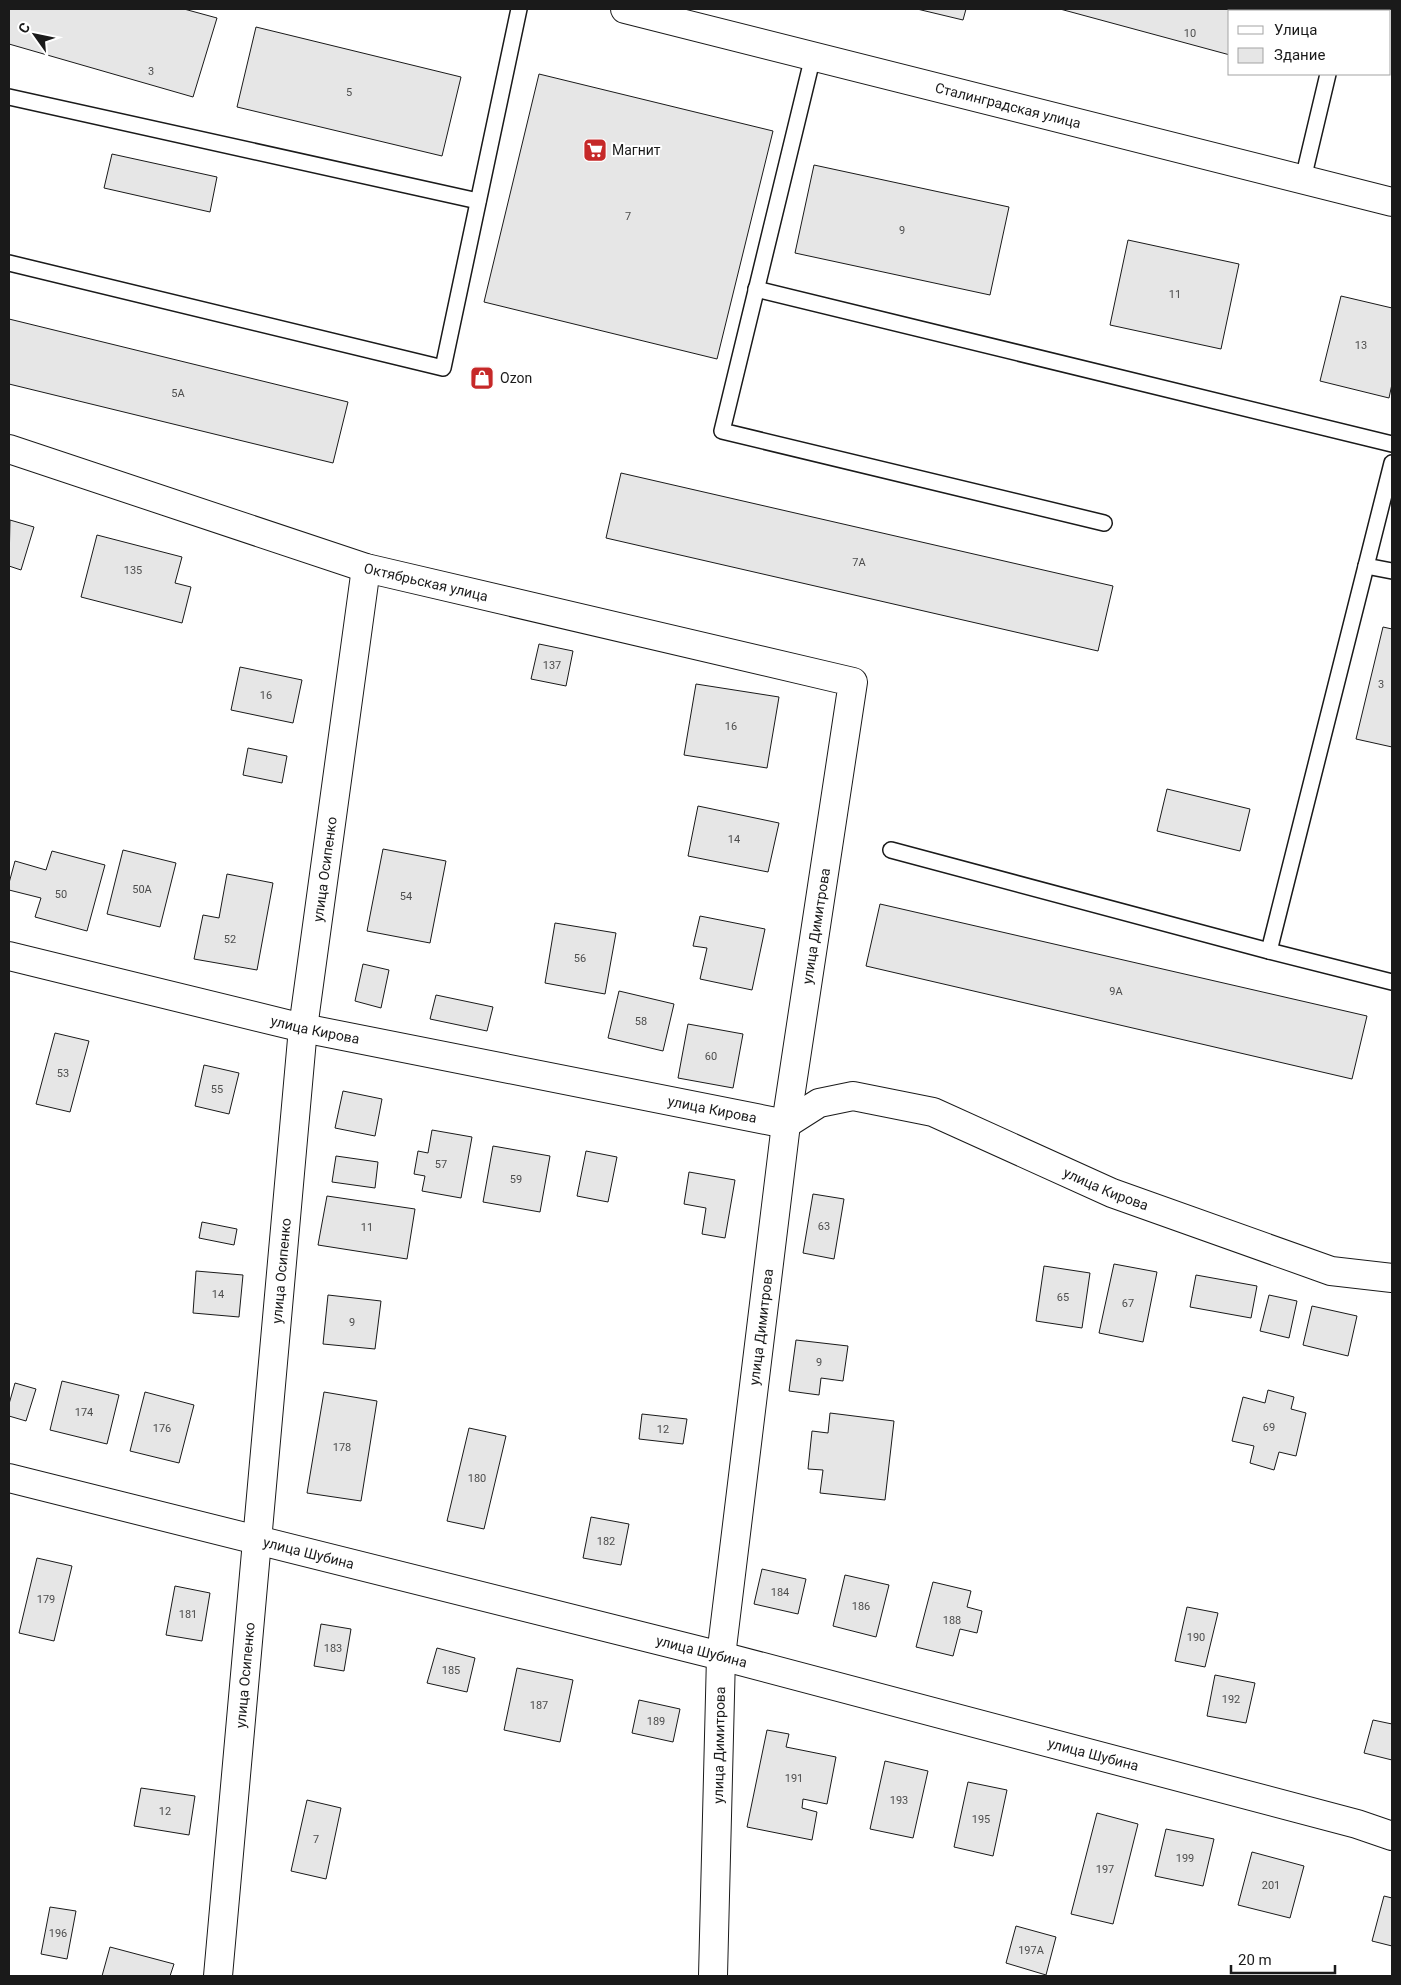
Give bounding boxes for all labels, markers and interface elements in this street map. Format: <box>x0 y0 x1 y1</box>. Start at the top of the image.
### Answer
north arrow <box>10 10 60 60</box>
legend <box>1228 10 1391 75</box>
text: С <box>15 20 33 36</box>
text: Улица <box>1274 21 1317 39</box>
house number: 10 <box>1184 27 1196 40</box>
text: Здание <box>1274 46 1325 64</box>
house number: 3 <box>148 65 154 78</box>
street label: Сталинградская улица <box>934 79 1083 131</box>
house number: 5 <box>346 86 352 99</box>
supermarket icon: Магнит <box>582 137 608 163</box>
place label: Магнит <box>612 142 661 158</box>
house number: 7 <box>625 210 631 223</box>
house number: 9 <box>899 224 905 237</box>
house number: 11 <box>1169 288 1181 301</box>
house number: 13 <box>1355 339 1367 352</box>
shop icon: Ozon <box>469 365 495 391</box>
place label: Ozon <box>500 370 532 386</box>
house number: 5А <box>171 387 186 400</box>
house number: 7А <box>852 556 867 569</box>
street label: Октябрьская улица <box>362 560 490 604</box>
house number: 135 <box>124 564 142 577</box>
house number: 137 <box>543 659 561 672</box>
house number: 3 <box>1378 678 1384 691</box>
house number: 16 <box>260 689 272 702</box>
house number: 16 <box>725 720 737 733</box>
street label: улица Осипенко <box>310 816 340 923</box>
house number: 14 <box>728 833 740 846</box>
street label: улица Димитрова <box>799 867 833 985</box>
house number: 50А <box>132 883 153 896</box>
house number: 50 <box>55 888 67 901</box>
house number: 54 <box>400 890 412 903</box>
house number: 52 <box>224 933 236 946</box>
house number: 56 <box>574 952 586 965</box>
house number: 9А <box>1109 985 1124 998</box>
street label: улица Кирова <box>269 1012 361 1047</box>
house number: 58 <box>635 1015 647 1028</box>
house number: 60 <box>705 1050 717 1063</box>
house number: 53 <box>57 1067 69 1080</box>
house number: 55 <box>211 1083 223 1096</box>
street label: улица Кирова <box>666 1093 758 1126</box>
house number: 57 <box>435 1158 447 1171</box>
street label: улица Кирова <box>1061 1164 1151 1213</box>
house number: 59 <box>510 1173 522 1186</box>
street label: улица Осипенко <box>269 1217 294 1324</box>
house number: 63 <box>818 1220 830 1233</box>
house number: 11 <box>361 1221 373 1234</box>
street label: улица Димитрова <box>746 1268 776 1386</box>
house number: 14 <box>212 1288 224 1301</box>
house number: 65 <box>1057 1291 1069 1304</box>
house number: 67 <box>1122 1297 1134 1310</box>
house number: 9 <box>349 1316 355 1329</box>
house number: 9 <box>816 1356 822 1369</box>
house number: 174 <box>75 1406 93 1419</box>
house number: 69 <box>1263 1421 1275 1434</box>
house number: 176 <box>153 1422 171 1435</box>
house number: 12 <box>657 1423 669 1436</box>
house number: 178 <box>333 1441 351 1454</box>
house number: 180 <box>468 1472 486 1485</box>
street label: улица Шубина <box>262 1534 356 1572</box>
house number: 182 <box>597 1535 615 1548</box>
house number: 184 <box>771 1586 789 1599</box>
house number: 179 <box>37 1593 55 1606</box>
house number: 186 <box>852 1600 870 1613</box>
house number: 181 <box>179 1608 197 1621</box>
house number: 188 <box>943 1614 961 1627</box>
street label: улица Осипенко <box>232 1622 258 1729</box>
house number: 190 <box>1187 1631 1205 1644</box>
street label: улица Шубина <box>655 1632 749 1671</box>
house number: 183 <box>324 1642 342 1655</box>
house number: 185 <box>442 1664 460 1677</box>
street label: улица Димитрова <box>710 1686 728 1804</box>
house number: 192 <box>1222 1693 1240 1706</box>
house number: 187 <box>530 1699 548 1712</box>
house number: 189 <box>647 1715 665 1728</box>
street label: улица Шубина <box>1046 1735 1140 1774</box>
house number: 191 <box>785 1772 803 1785</box>
house number: 193 <box>890 1794 908 1807</box>
house number: 12 <box>159 1805 171 1818</box>
house number: 195 <box>972 1813 990 1826</box>
house number: 7 <box>313 1833 319 1846</box>
house number: 199 <box>1176 1852 1194 1865</box>
house number: 197 <box>1096 1863 1114 1876</box>
house number: 201 <box>1262 1879 1280 1892</box>
house number: 196 <box>49 1927 67 1940</box>
scale bar <box>1231 1942 1335 1974</box>
house number: 197А <box>1018 1944 1045 1957</box>
text: 20 m <box>1238 1951 1272 1969</box>

